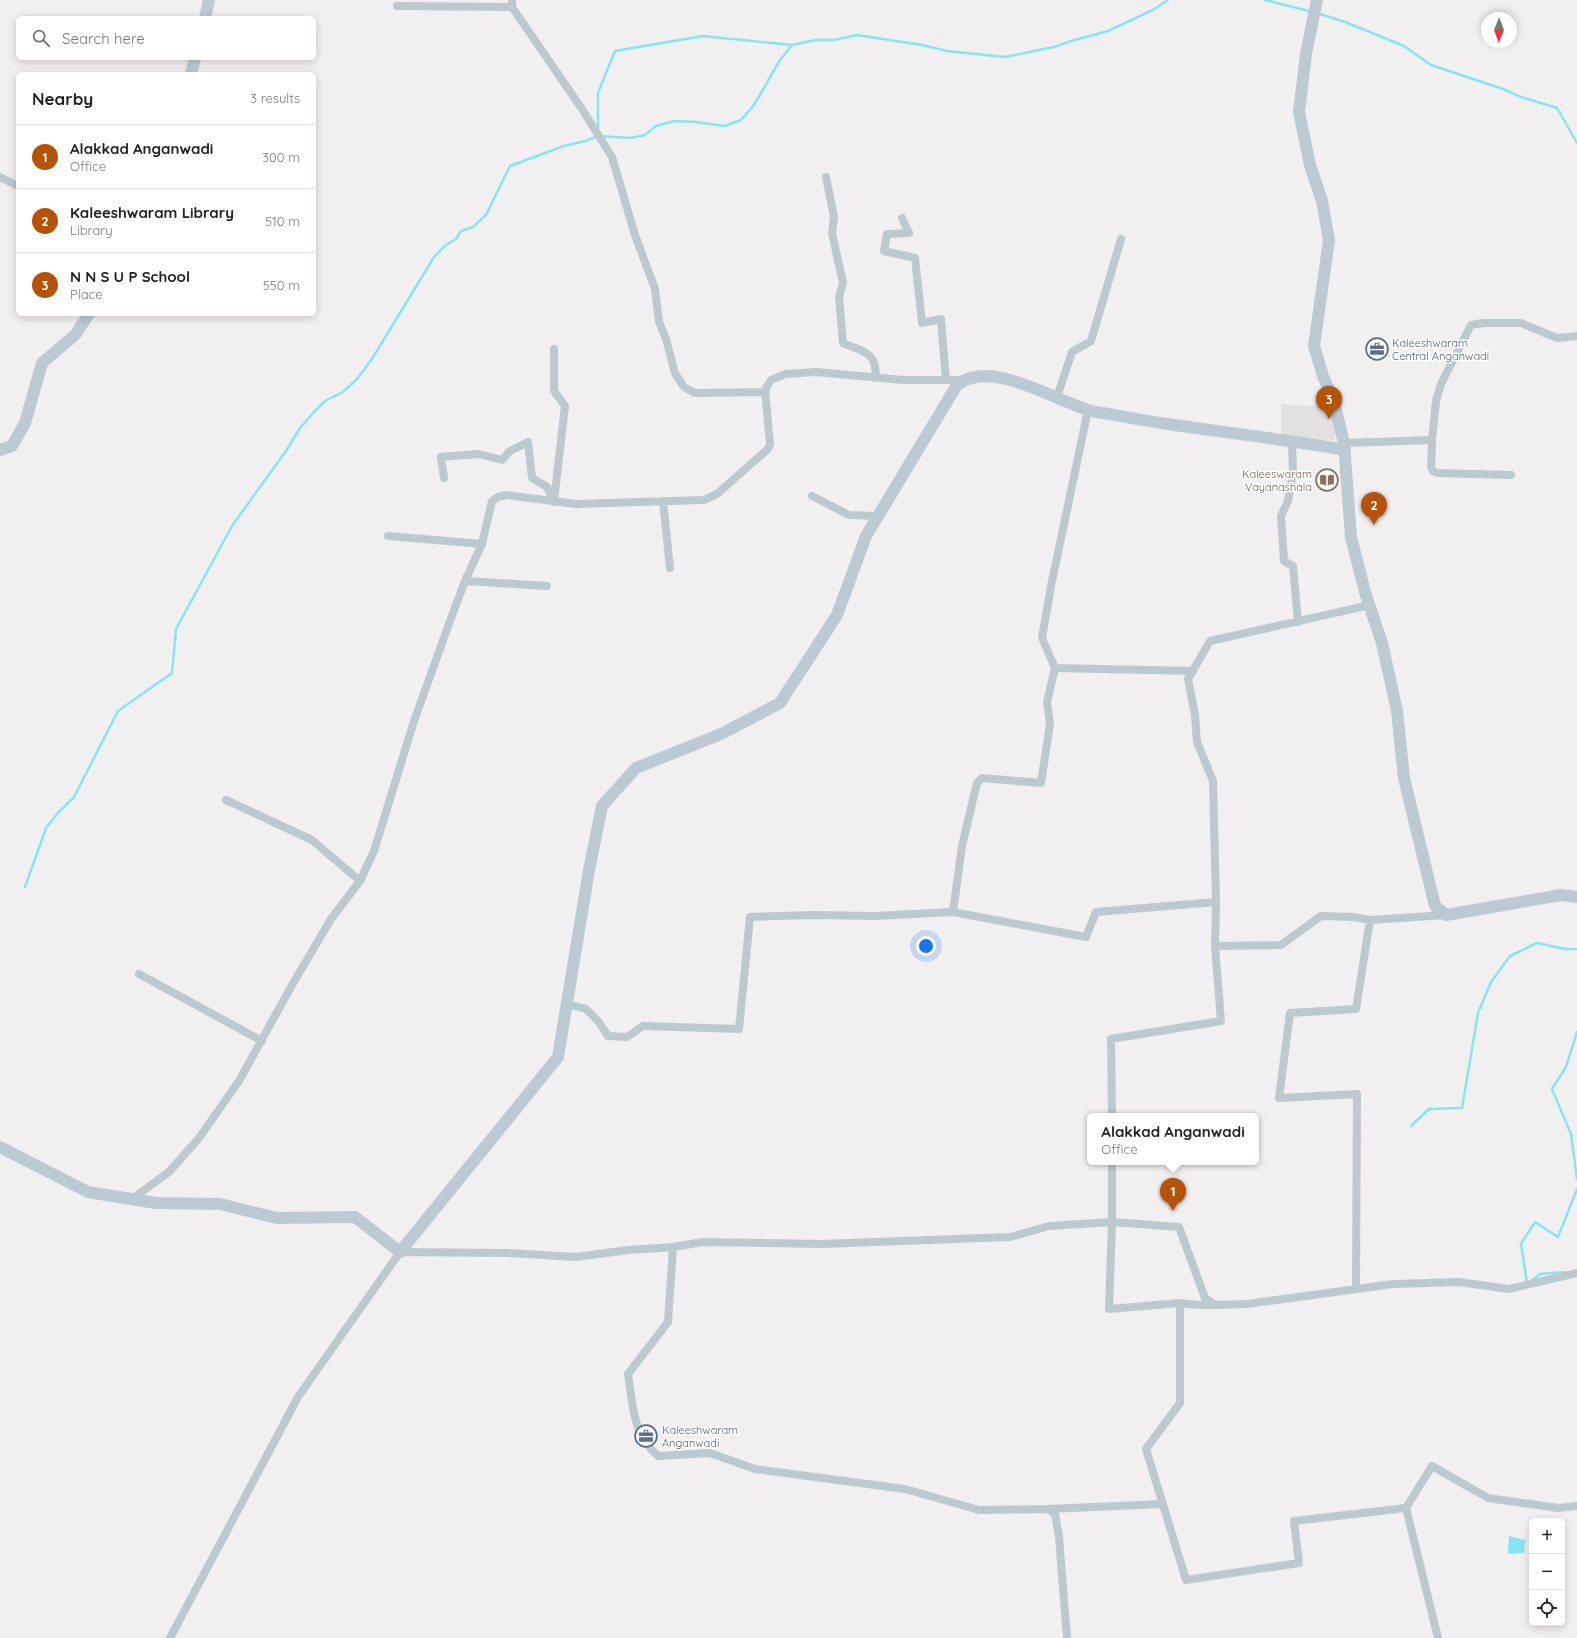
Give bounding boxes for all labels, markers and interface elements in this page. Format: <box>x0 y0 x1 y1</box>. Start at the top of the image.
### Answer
north arrow <box>1481 12 1517 48</box>
search box <box>16 16 316 60</box>
icon: search <box>30 27 52 49</box>
text: Search here <box>62 29 145 48</box>
text: Nearby <box>32 88 93 109</box>
text: 3 results <box>250 90 300 106</box>
text: Alakkad Anganwadi <box>70 139 213 158</box>
text: 1 <box>42 149 48 165</box>
text: 300 m <box>262 149 300 165</box>
text: Office <box>70 158 106 174</box>
text: Kaleeshwaram Library <box>70 203 234 222</box>
text: 2 <box>41 213 49 229</box>
text: 510 m <box>265 213 300 229</box>
text: Library <box>70 222 113 238</box>
text: N N S U P School <box>70 267 190 286</box>
text: 3 <box>42 277 48 293</box>
text: 550 m <box>263 277 300 293</box>
text: Place <box>70 286 103 302</box>
office icon: Kaleeshwaram Central Anganwadi <box>1364 336 1390 362</box>
place label: Kaleeshwaram Central Anganwadi <box>1392 336 1489 363</box>
pin: 3 <box>1316 386 1342 419</box>
place label: Kaleeswaram Vayanashala <box>1242 467 1312 494</box>
library icon: Kaleeswaram Vayanashala <box>1314 467 1340 493</box>
pin: 2 <box>1361 492 1387 525</box>
your location <box>916 936 936 956</box>
popup <box>1087 1113 1259 1165</box>
text: Alakkad Anganwadi <box>1101 1122 1245 1141</box>
text: Office <box>1101 1141 1137 1157</box>
pin: 1 <box>1160 1178 1186 1211</box>
office icon: Kaleeshwaram Anganwadi <box>633 1423 659 1449</box>
place label: Kaleeshwaram Anganwadi <box>662 1423 738 1450</box>
map controls <box>1529 1518 1565 1626</box>
button: + <box>1529 1518 1565 1554</box>
button: − <box>1529 1554 1565 1590</box>
button: locate <box>1529 1590 1565 1626</box>

